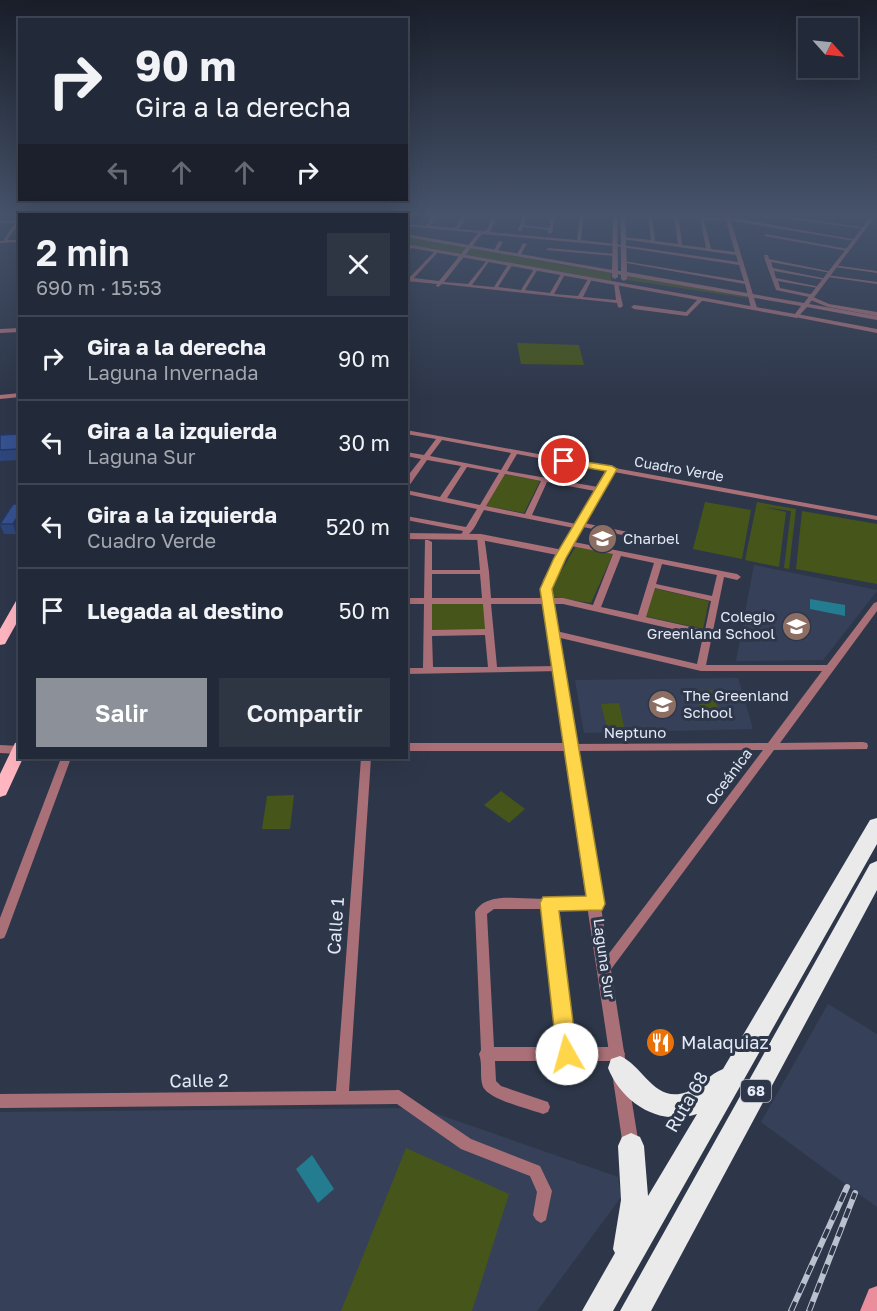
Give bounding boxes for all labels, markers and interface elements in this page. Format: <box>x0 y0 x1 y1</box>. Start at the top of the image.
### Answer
north arrow <box>798 18 858 78</box>
map controls <box>798 18 858 78</box>
text: 90 m <box>135 40 236 90</box>
icon: right <box>36 42 114 120</box>
text: Gira a la derecha <box>135 91 351 123</box>
icon: left <box>102 156 135 189</box>
icon: ahead <box>165 156 198 189</box>
icon: ahead <box>228 156 261 189</box>
icon: right <box>291 156 324 189</box>
text: 2 min <box>36 231 130 274</box>
button: close <box>327 233 390 296</box>
text: 690 m · 15:53 <box>36 275 162 299</box>
text: Gira a la derecha <box>87 333 266 360</box>
icon: right <box>36 342 69 375</box>
text: 90 m <box>338 345 390 372</box>
text: Laguna Invernada <box>87 360 258 384</box>
text: Gira a la izquierda <box>87 417 277 444</box>
icon: left <box>36 426 69 459</box>
text: 30 m <box>339 429 390 456</box>
pin <box>538 435 589 486</box>
text: Laguna Sur <box>87 444 196 468</box>
icon: arrive <box>547 444 580 477</box>
street label: Cuadro Verde <box>633 452 725 485</box>
text: Gira a la izquierda <box>87 501 277 528</box>
icon: left <box>36 510 69 543</box>
text: 520 m <box>326 513 390 540</box>
school or university icon: Charbel <box>586 523 618 555</box>
text: Cuadro Verde <box>87 528 216 552</box>
place label: Charbel <box>623 529 680 547</box>
icon: arrive <box>36 594 69 627</box>
text: Llegada al destino <box>87 597 284 624</box>
text: 50 m <box>339 597 390 624</box>
place label: Colegio Greenland School <box>647 607 775 642</box>
school or university icon: Colegio Greenland School <box>780 610 812 642</box>
button: Salir <box>36 678 207 747</box>
button: Compartir <box>219 678 390 747</box>
place label: The Greenland School <box>683 686 789 721</box>
school or university icon: The Greenland School <box>646 689 678 721</box>
street label: Neptuno <box>604 723 666 741</box>
street label: Oceánica <box>701 744 755 808</box>
street label: Calle 1 <box>322 896 348 955</box>
street label: Laguna Sur <box>590 917 620 1001</box>
position arrow <box>535 1022 599 1086</box>
restaurant icon: Malaquiaz <box>644 1027 676 1059</box>
place label: Malaquiaz <box>681 1031 769 1053</box>
street label: Ruta 68 <box>660 1067 712 1136</box>
street label: Calle 2 <box>169 1068 229 1092</box>
road number: 68 <box>741 1080 771 1102</box>

